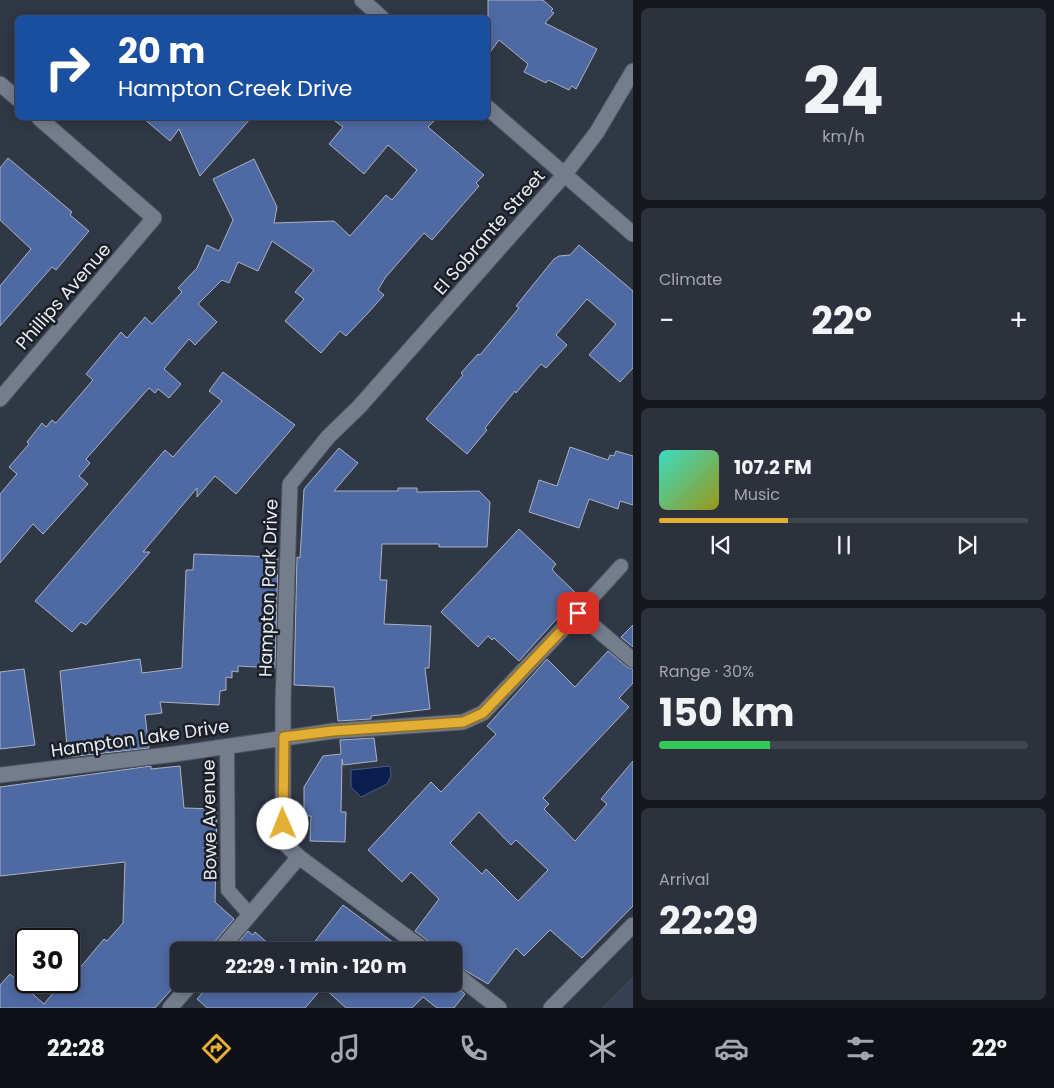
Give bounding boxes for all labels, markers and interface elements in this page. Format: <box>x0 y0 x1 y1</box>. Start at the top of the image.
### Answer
text: 20 m <box>118 26 205 75</box>
icon: right <box>35 35 100 100</box>
text: 24 <box>803 46 884 137</box>
text: Hampton Creek Drive <box>118 73 353 104</box>
text: km/h <box>822 125 865 148</box>
street label: El Sobrante Street <box>428 164 550 300</box>
street label: Phillips Avenue <box>10 237 116 355</box>
text: Climate <box>659 268 722 291</box>
text: 22° <box>811 294 872 347</box>
text: − <box>659 301 674 340</box>
text: + <box>1009 301 1028 340</box>
text: 107.2 FM <box>734 454 812 481</box>
text: Music <box>734 483 780 506</box>
street label: Hampton Park Drive <box>252 498 284 678</box>
icon: previous <box>707 531 735 559</box>
icon: pause <box>830 531 858 559</box>
icon: next <box>953 531 981 559</box>
pin <box>557 592 599 634</box>
icon: arrive <box>564 599 592 627</box>
text: Range · 30% <box>659 660 754 683</box>
text: 150 km <box>659 686 795 739</box>
street label: Hampton Lake Drive <box>49 713 231 763</box>
street label: Bowe Avenue <box>195 759 223 881</box>
position arrow <box>256 797 308 849</box>
text: Arrival <box>659 868 709 891</box>
text: 22:29 <box>659 894 758 947</box>
speed limit sign: 30 <box>15 928 80 993</box>
text: 22:29 · 1 min · 120 m <box>225 953 407 980</box>
icon: directions <box>199 1031 234 1066</box>
icon: music <box>328 1031 363 1066</box>
icon: phone <box>456 1031 491 1066</box>
icon: climate <box>585 1031 620 1066</box>
icon: car <box>714 1031 749 1066</box>
icon: filters <box>843 1031 878 1066</box>
text: 22:28 <box>47 1033 105 1064</box>
text: 22° <box>972 1033 1007 1064</box>

